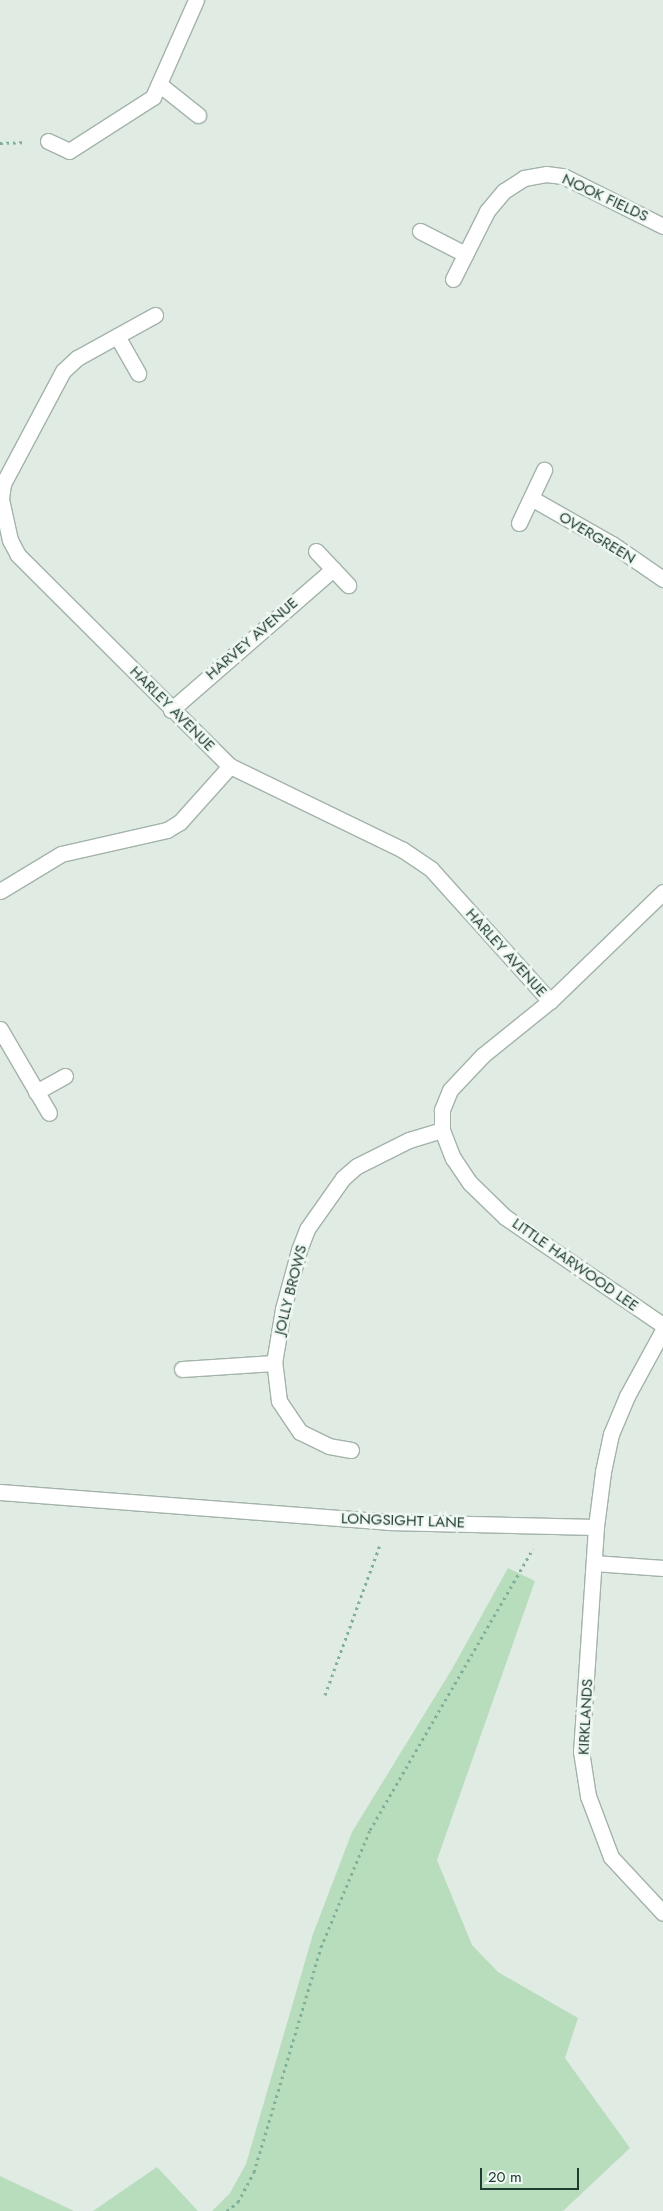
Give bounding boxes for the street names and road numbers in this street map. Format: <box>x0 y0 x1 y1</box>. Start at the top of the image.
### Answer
street label: NOOK FIELDS <box>559 170 651 226</box>
street label: OVERGREEN <box>555 508 639 568</box>
street label: HARVEY AVENUE <box>202 594 302 684</box>
street label: HARLEY AVENUE <box>126 663 218 755</box>
street label: HARLEY AVENUE <box>462 905 550 1001</box>
street label: LITTLE HARWOOD LEE <box>509 1215 641 1315</box>
street label: JOLLY BROWS <box>271 1243 311 1337</box>
street label: LONGSIGHT LANE <box>341 1510 465 1532</box>
street label: KIRKLANDS <box>575 1678 597 1756</box>

